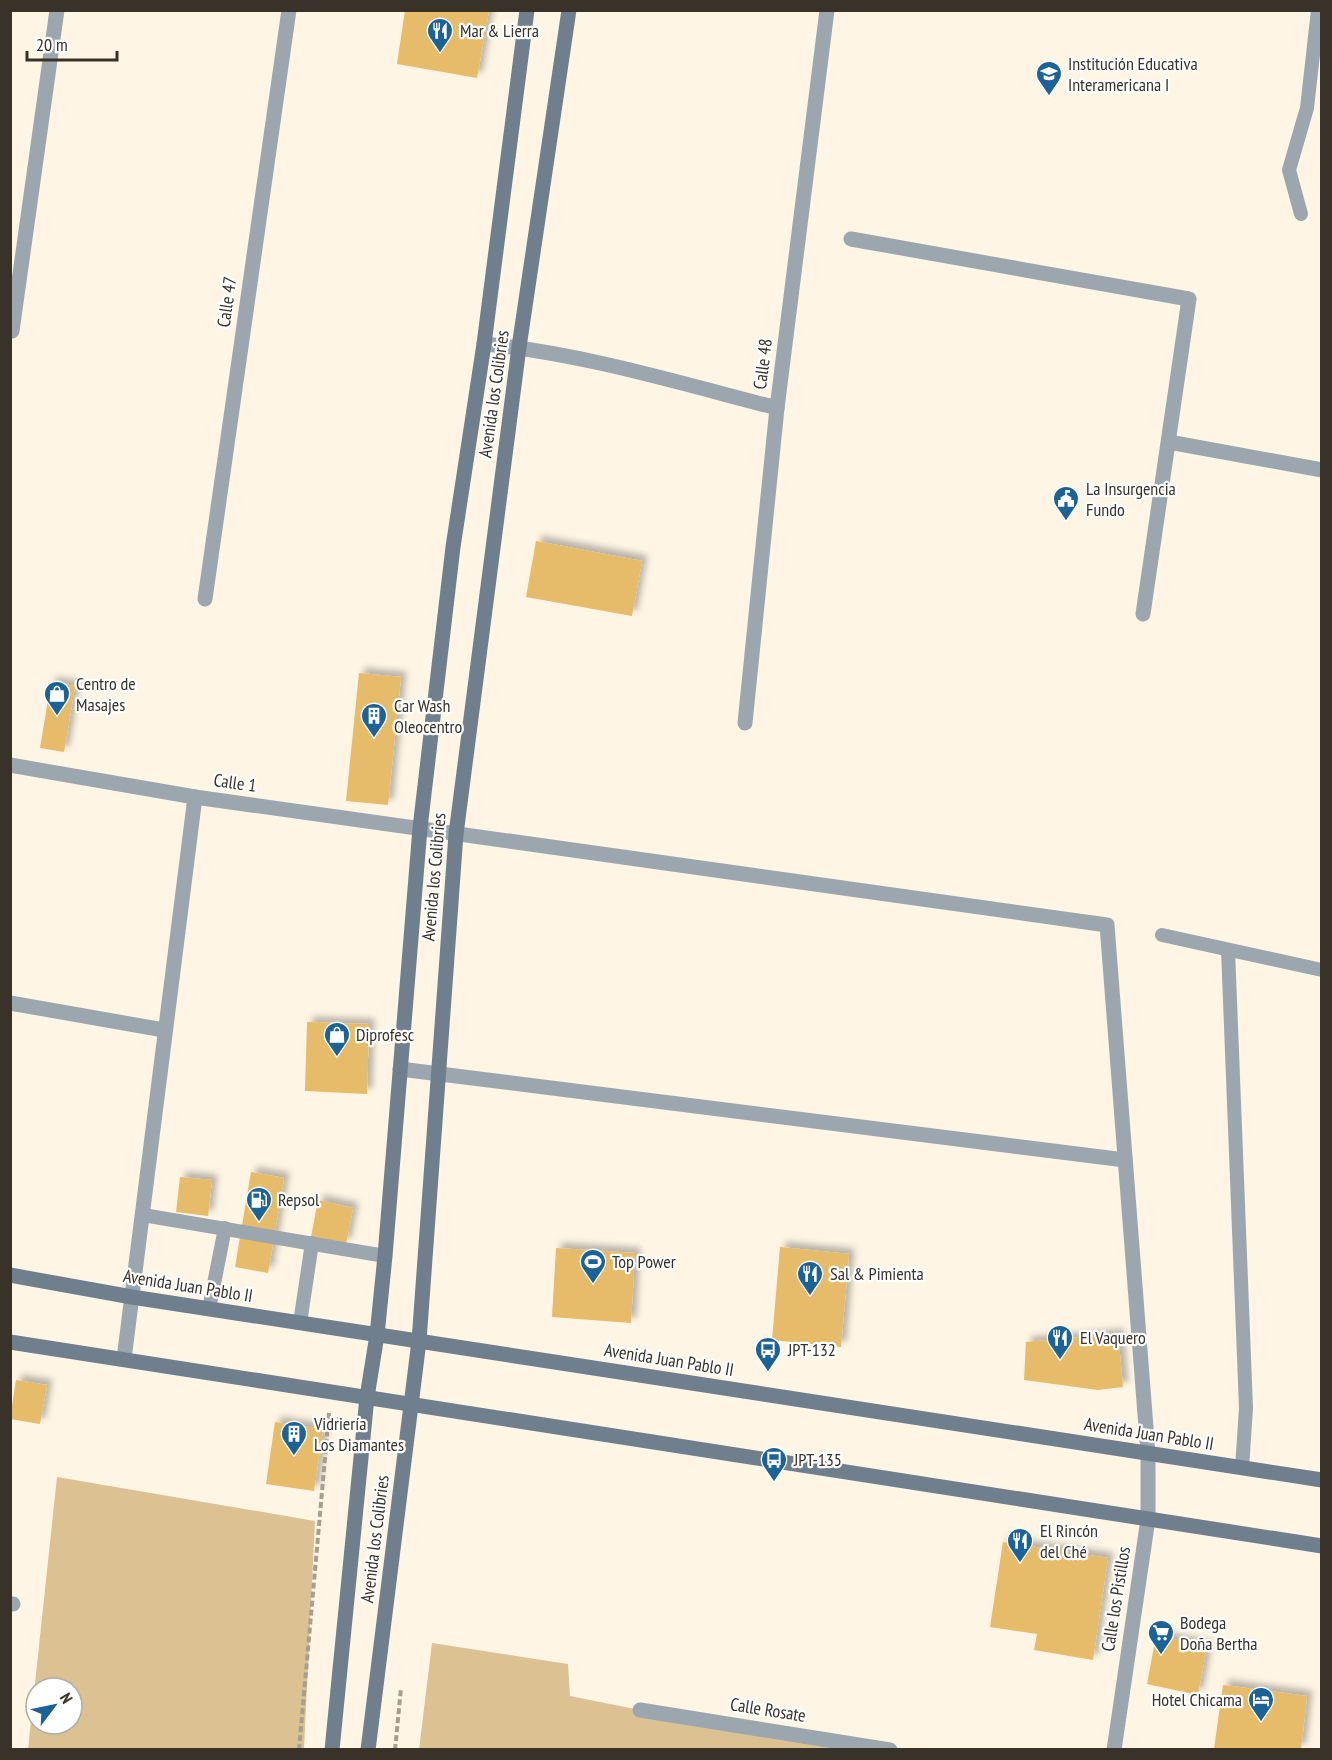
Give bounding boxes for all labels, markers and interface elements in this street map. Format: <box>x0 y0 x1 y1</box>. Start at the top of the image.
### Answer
restaurant icon: Mar & Lierra <box>425 16 455 54</box>
place label: Mar & Lierra <box>460 19 539 42</box>
scale bar <box>27 24 117 62</box>
text: 20 m <box>36 33 68 56</box>
place label: Institución Educativa Interamericana I <box>1068 52 1198 96</box>
school or university icon: Institución Educativa Interamericana I <box>1034 59 1064 97</box>
street label: Calle 47 <box>212 275 241 329</box>
street label: Avenida los Colibries <box>473 329 514 459</box>
street label: Calle 48 <box>748 337 777 391</box>
place label: La Insurgencia Fundo <box>1086 477 1176 521</box>
public building icon: La Insurgencia Fundo <box>1051 484 1081 522</box>
place label: Centro de Masajes <box>76 672 136 716</box>
shop icon: Centro de Masajes <box>42 679 72 717</box>
place label: Car Wash Oleocentro <box>394 694 462 738</box>
building icon: Car Wash Oleocentro <box>359 701 389 739</box>
street label: Calle 1 <box>212 768 258 797</box>
street label: Avenida los Colibries <box>416 812 451 942</box>
shop icon: Diprofesc <box>322 1020 352 1058</box>
place label: Diprofesc <box>356 1023 415 1046</box>
fuel station icon: Repsol <box>244 1185 274 1223</box>
place label: Repsol <box>278 1188 320 1211</box>
sports icon: Top Power <box>578 1247 608 1285</box>
place label: Top Power <box>612 1250 676 1273</box>
restaurant icon: Sal & Pimienta <box>795 1259 825 1297</box>
place label: Sal & Pimienta <box>830 1262 924 1285</box>
street label: Avenida Juan Pablo II <box>122 1264 255 1307</box>
restaurant icon: El Vaquero <box>1045 1323 1075 1361</box>
place label: El Vaquero <box>1080 1326 1146 1349</box>
bus stop icon: JPT-132 <box>753 1335 783 1373</box>
street label: Avenida Juan Pablo II <box>603 1338 736 1381</box>
place label: JPT-132 <box>787 1338 836 1361</box>
place label: Vidriería Los Diamantes <box>313 1412 404 1456</box>
street label: Avenida Juan Pablo II <box>1083 1412 1216 1455</box>
building icon: Vidriería Los Diamantes <box>279 1419 309 1457</box>
bus stop icon: JPT-135 <box>759 1445 789 1483</box>
place label: JPT-135 <box>793 1448 842 1471</box>
street label: Avenida los Colibries <box>355 1474 394 1604</box>
place label: El Rincón del Ché <box>1040 1519 1098 1563</box>
restaurant icon: El Rincón del Ché <box>1005 1526 1035 1564</box>
street label: Calle los Pistillos <box>1096 1545 1135 1653</box>
place label: Bodega Doña Bertha <box>1180 1611 1258 1655</box>
supermarket icon: Bodega Doña Bertha <box>1146 1618 1176 1656</box>
north arrow <box>24 1676 84 1736</box>
hotel icon: Hotel Chicama <box>1246 1685 1276 1723</box>
place label: Hotel Chicama <box>1152 1688 1242 1711</box>
text: N <box>56 1689 77 1707</box>
street label: Calle Rosate <box>729 1692 807 1727</box>

